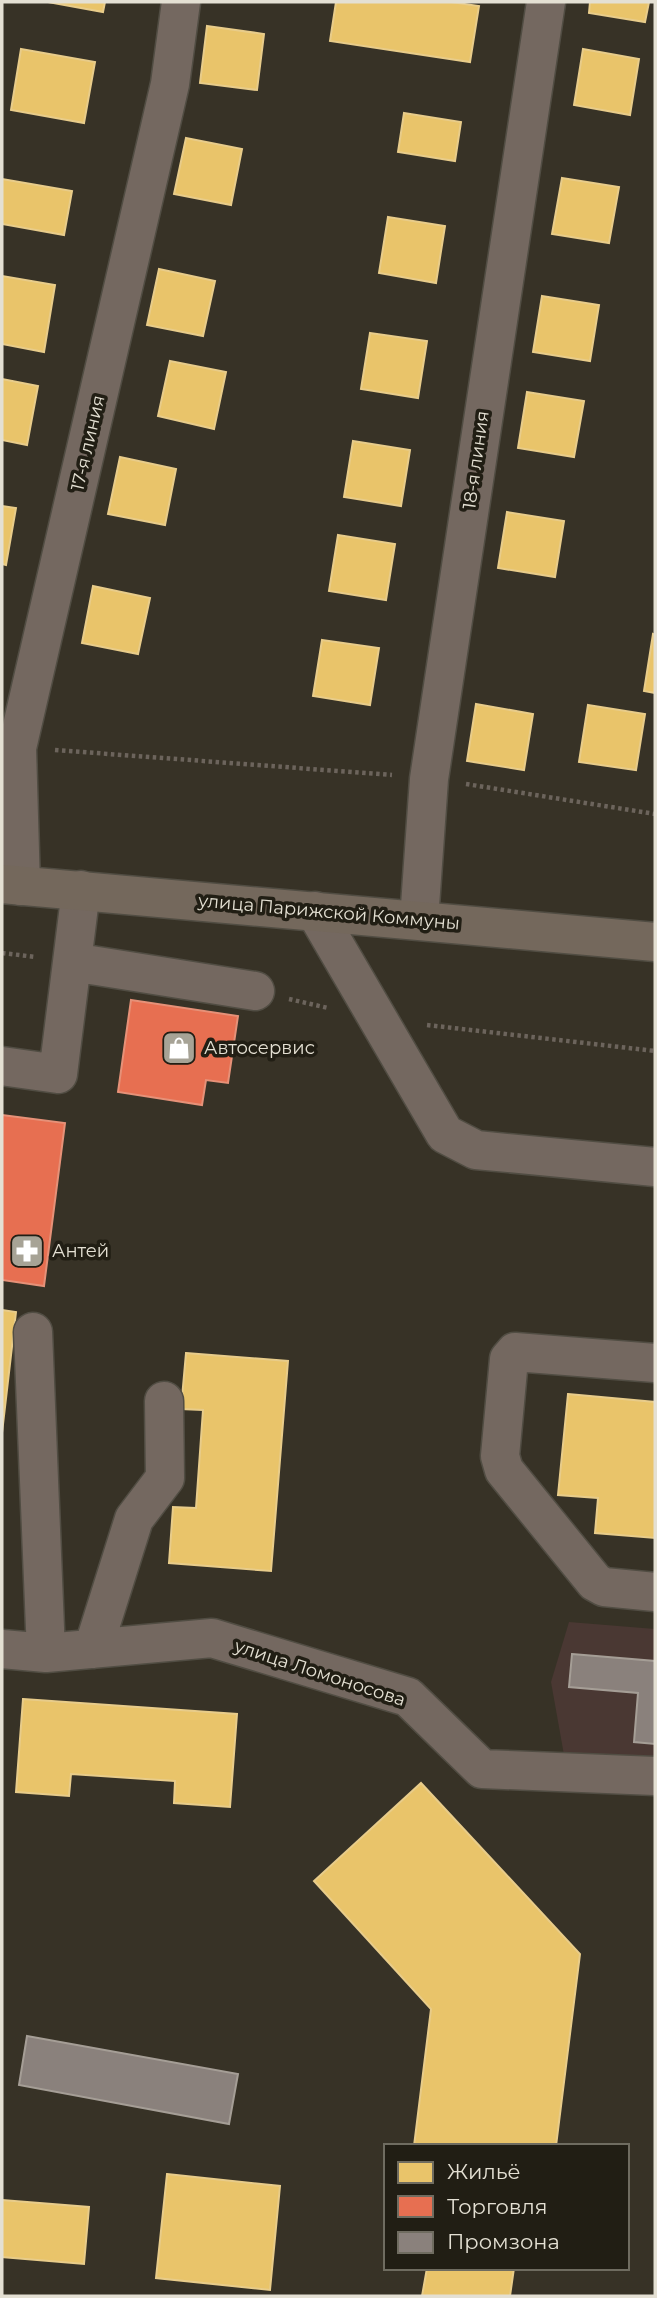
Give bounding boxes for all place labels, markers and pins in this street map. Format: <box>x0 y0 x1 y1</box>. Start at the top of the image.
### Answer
shop icon: Автосервис <box>160 1029 198 1067</box>
place label: Автосервис <box>204 1037 315 1059</box>
pharmacy icon: Антей <box>8 1232 46 1270</box>
place label: Антей <box>52 1240 109 1262</box>

